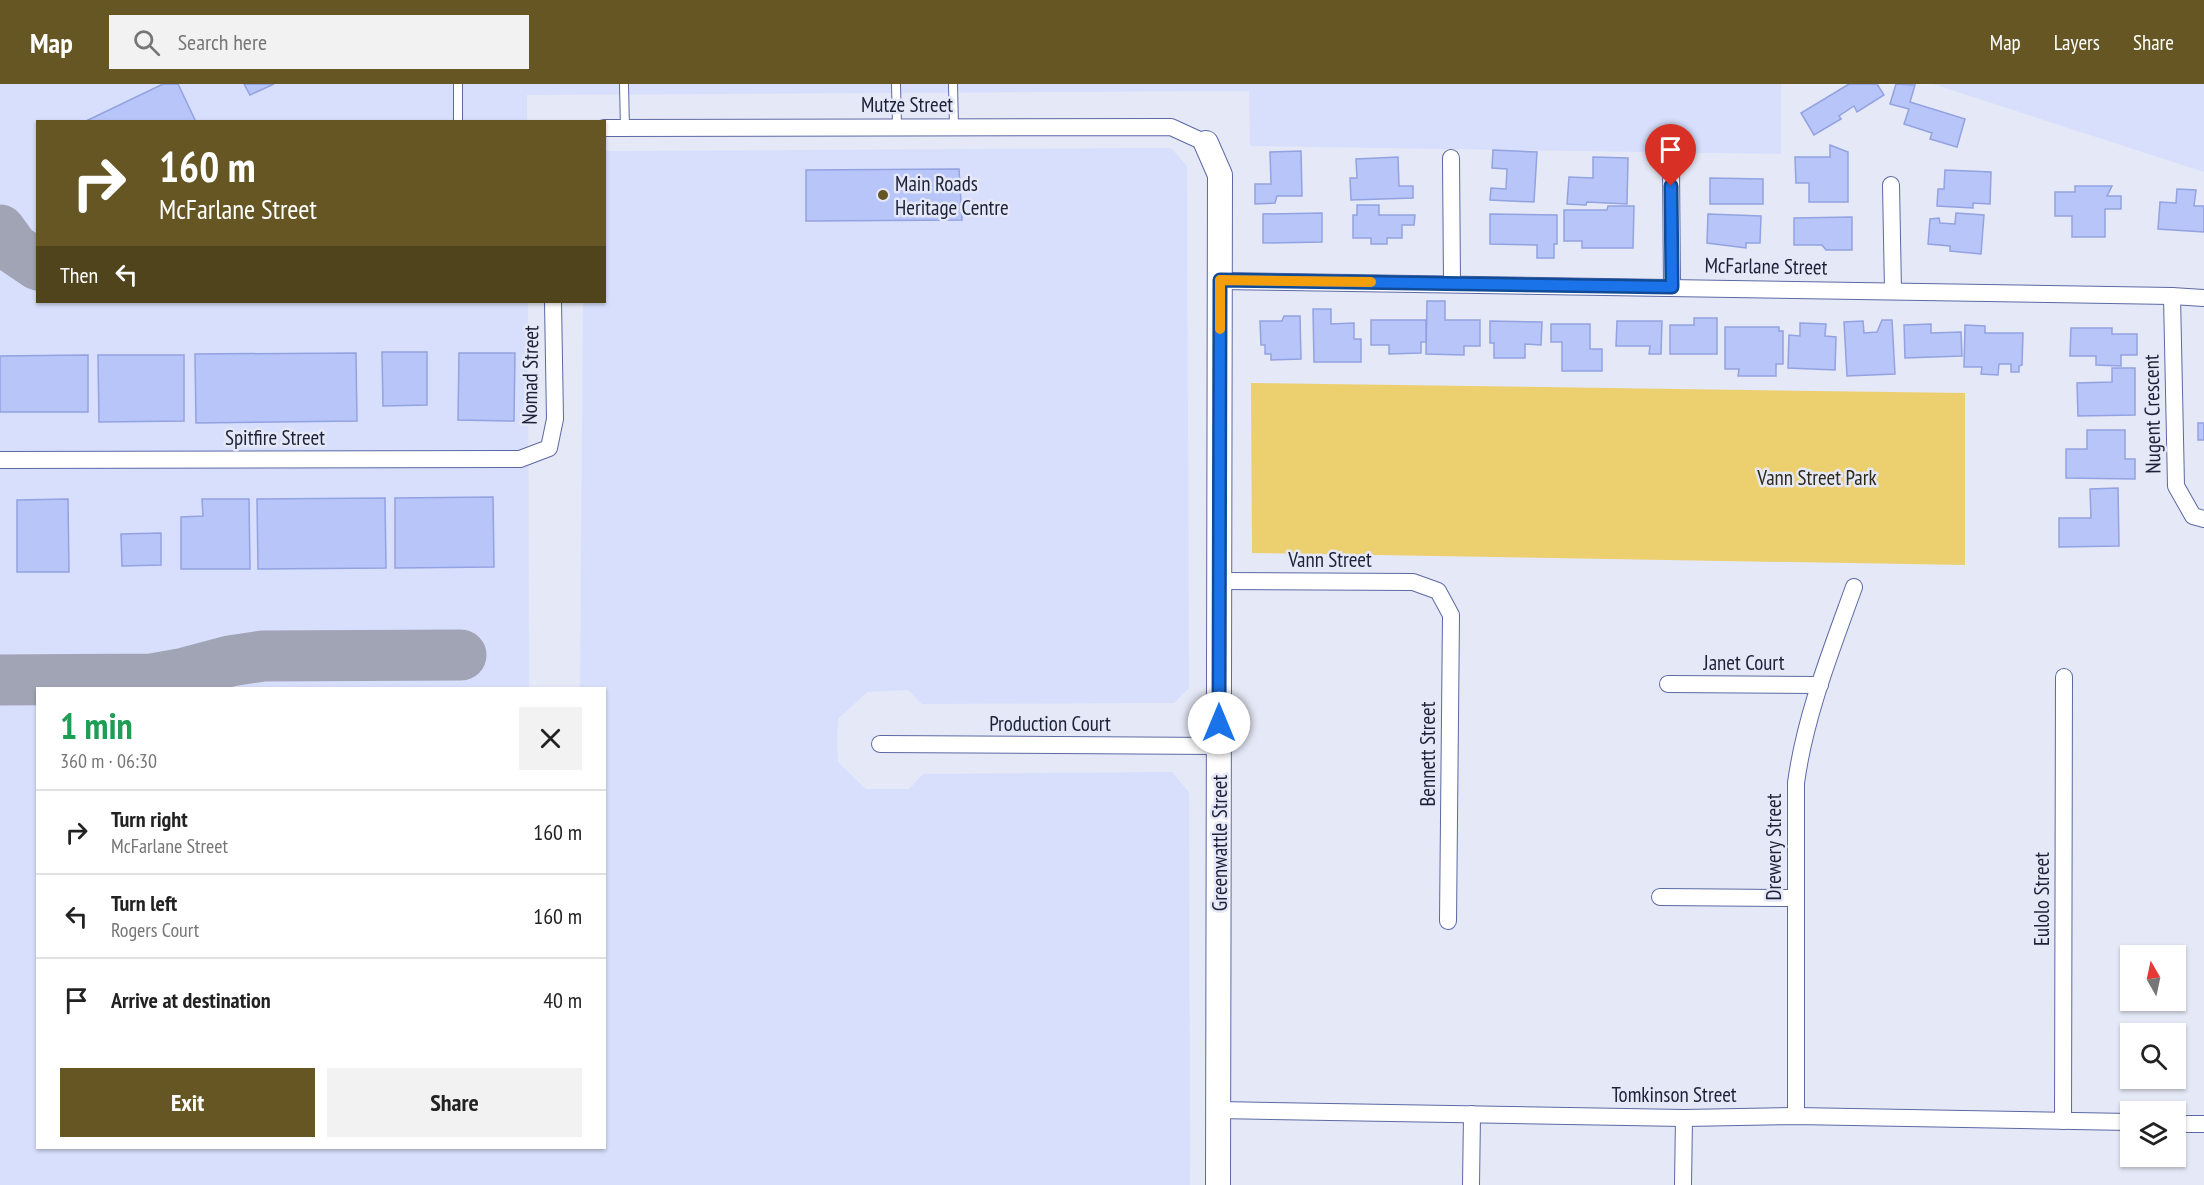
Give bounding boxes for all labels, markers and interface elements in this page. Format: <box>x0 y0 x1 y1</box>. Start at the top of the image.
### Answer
search box <box>109 15 529 69</box>
text: Map <box>30 24 73 61</box>
icon: search <box>130 26 163 59</box>
text: Search here <box>178 28 267 56</box>
text: Map <box>1990 29 2021 56</box>
text: Layers <box>2054 29 2100 56</box>
text: Share <box>2133 29 2174 56</box>
street label: Mutze Street <box>861 91 953 118</box>
pin <box>1645 124 1696 186</box>
icon: arrive <box>1654 133 1687 166</box>
text: 160 m <box>159 139 256 194</box>
icon: right <box>60 144 138 222</box>
place label: Main Roads Heritage Centre <box>895 170 1009 221</box>
marker: Main Roads Heritage Centre <box>876 188 890 202</box>
text: McFarlane Street <box>159 192 317 226</box>
street label: McFarlane Street <box>1704 251 1828 281</box>
icon: left <box>110 258 143 291</box>
text: Then <box>60 261 98 289</box>
street label: Nomad Street <box>516 325 544 425</box>
street label: Nugent Crescent <box>2137 354 2167 474</box>
street label: Spitfire Street <box>225 424 325 451</box>
park label: Vann Street Park <box>1756 464 1877 491</box>
street label: Vann Street <box>1287 546 1372 573</box>
street label: Janet Court <box>1703 649 1785 676</box>
position arrow <box>1187 691 1251 755</box>
street label: Bennett Street <box>1414 701 1441 807</box>
text: 1 min <box>60 702 133 749</box>
button: close <box>519 707 582 770</box>
street label: Production Court <box>989 710 1111 737</box>
text: 360 m · 06:30 <box>60 748 157 774</box>
street label: Greenwattle Street <box>1206 775 1233 911</box>
street label: Drewery Street <box>1760 793 1787 901</box>
text: Turn right <box>111 805 188 833</box>
icon: right <box>60 816 93 849</box>
text: 160 m <box>533 818 582 846</box>
text: McFarlane Street <box>111 833 228 859</box>
street label: Eulolo Street <box>2028 852 2055 946</box>
text: Turn left <box>111 889 177 917</box>
icon: left <box>60 900 93 933</box>
text: 160 m <box>533 902 582 930</box>
text: Rogers Court <box>111 917 199 943</box>
north arrow <box>2120 945 2186 1011</box>
map controls <box>2120 945 2186 1167</box>
icon: arrive <box>60 984 93 1017</box>
text: Arrive at destination <box>111 986 271 1014</box>
text: 40 m <box>543 986 582 1014</box>
button: search <box>2120 1023 2186 1089</box>
button: Exit <box>60 1068 315 1137</box>
button: Share <box>327 1068 582 1137</box>
street label: Tomkinson Street <box>1611 1081 1737 1108</box>
button: layers <box>2120 1101 2186 1167</box>

